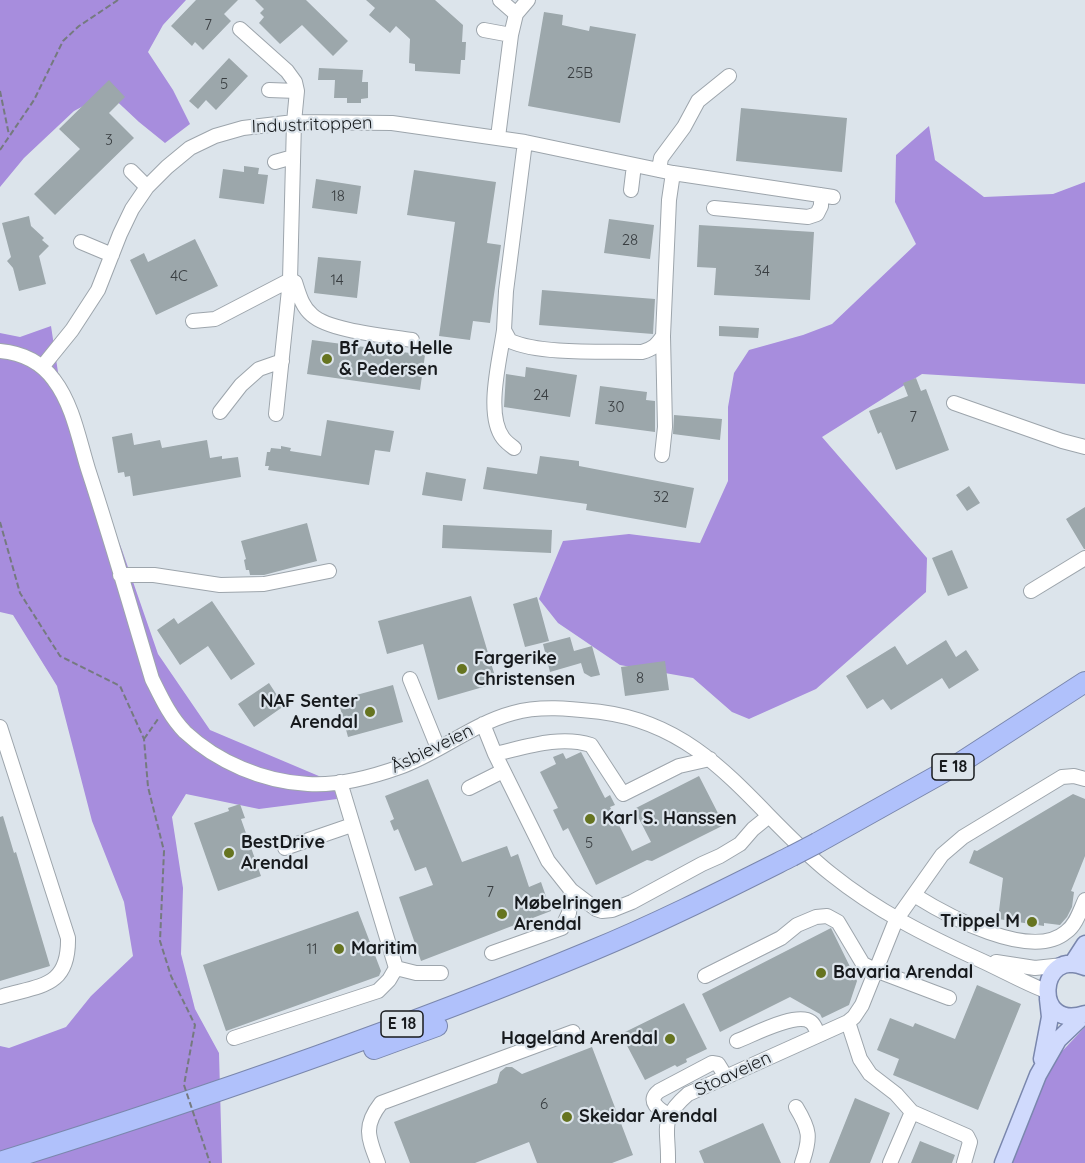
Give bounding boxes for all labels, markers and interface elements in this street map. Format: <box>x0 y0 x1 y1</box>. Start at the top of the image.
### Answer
house number: 7 <box>204 16 212 34</box>
house number: 25B <box>567 64 593 82</box>
house number: 5 <box>220 75 228 93</box>
street label: Industritoppen <box>251 112 373 138</box>
house number: 3 <box>105 131 113 149</box>
house number: 18 <box>331 187 345 205</box>
house number: 28 <box>622 231 638 249</box>
house number: 34 <box>754 262 770 280</box>
house number: 4C <box>170 267 188 285</box>
house number: 14 <box>330 271 344 289</box>
place label: Bf Auto Helle & Pedersen <box>339 338 453 380</box>
marker: Bf Auto Helle & Pedersen <box>320 352 334 366</box>
house number: 24 <box>533 386 549 404</box>
house number: 30 <box>608 398 624 416</box>
house number: 7 <box>909 408 917 426</box>
house number: 32 <box>653 488 669 506</box>
place label: Fargerike Christensen <box>474 648 575 690</box>
marker: Fargerike Christensen <box>455 662 469 676</box>
house number: 8 <box>636 669 644 687</box>
place label: NAF Senter Arendal <box>260 691 358 734</box>
marker: NAF Senter Arendal <box>363 705 377 719</box>
street label: Åsbieveien <box>387 720 477 778</box>
road number: E 18 <box>932 754 974 780</box>
place label: Karl S. Hanssen <box>602 808 737 830</box>
marker: Karl S. Hanssen <box>583 812 597 826</box>
place label: BestDrive Arendal <box>241 832 325 874</box>
house number: 5 <box>585 834 593 852</box>
marker: BestDrive Arendal <box>222 846 236 860</box>
house number: 7 <box>486 883 494 901</box>
place label: Møbelringen Arendal <box>514 893 622 936</box>
marker: Møbelringen Arendal <box>495 907 509 921</box>
place label: Trippel M <box>940 911 1020 933</box>
marker: Trippel M <box>1025 915 1039 929</box>
place label: Maritim <box>351 938 417 960</box>
house number: 11 <box>306 940 318 958</box>
marker: Maritim <box>332 942 346 956</box>
place label: Bavaria Arendal <box>833 962 973 984</box>
marker: Bavaria Arendal <box>814 966 828 980</box>
road number: E 18 <box>381 1011 423 1037</box>
place label: Hageland Arendal <box>501 1028 658 1050</box>
marker: Hageland Arendal <box>663 1032 677 1046</box>
street label: Stoaveien <box>691 1047 775 1101</box>
house number: 6 <box>540 1095 548 1113</box>
place label: Skeidar Arendal <box>579 1106 718 1128</box>
marker: Skeidar Arendal <box>560 1110 574 1124</box>

